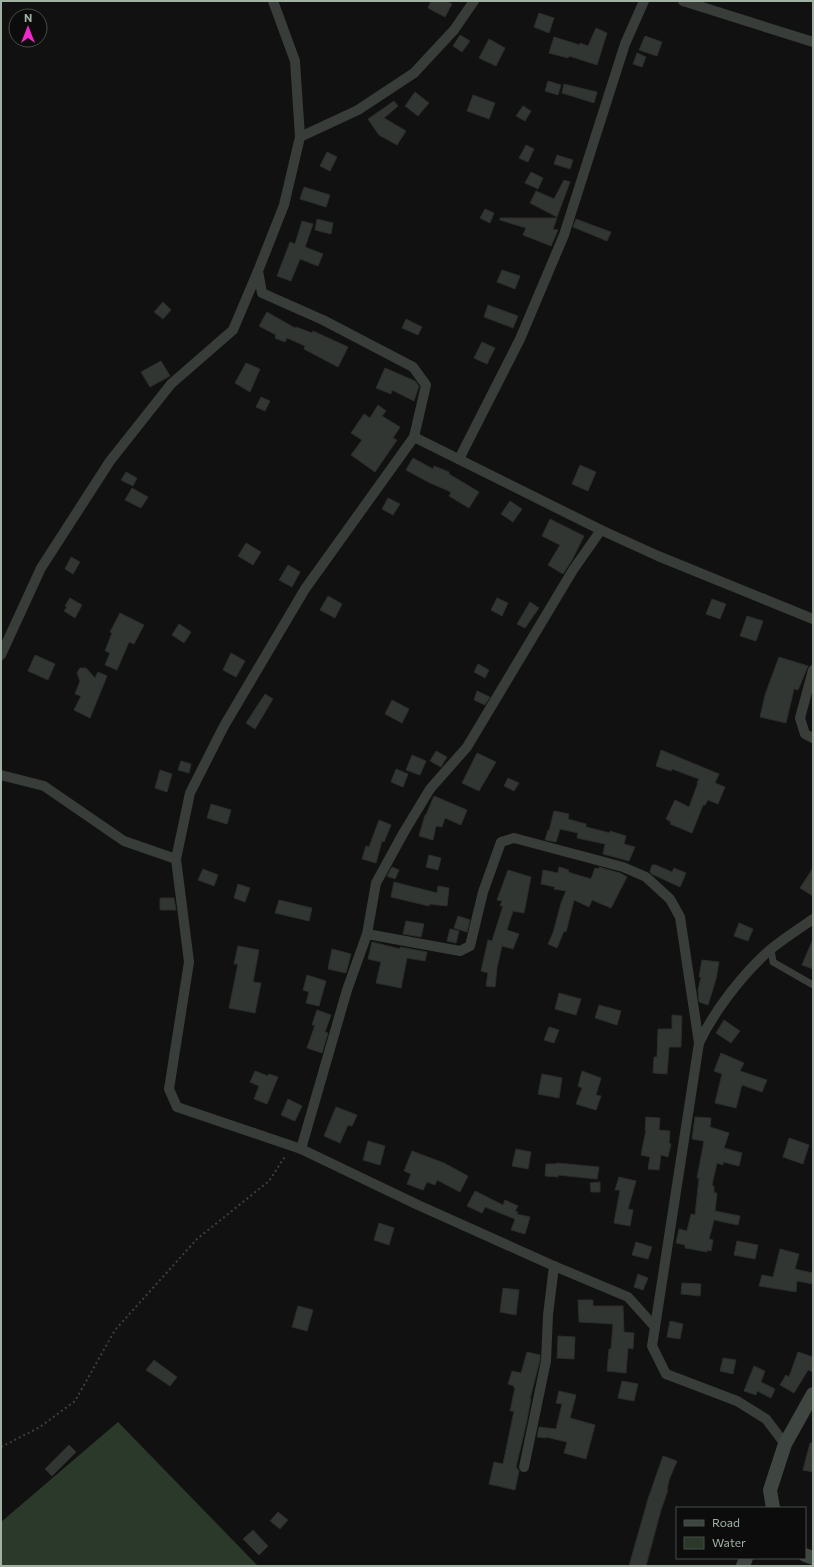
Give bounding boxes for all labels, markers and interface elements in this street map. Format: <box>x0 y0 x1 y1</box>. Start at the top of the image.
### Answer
north arrow <box>8 8 48 48</box>
text: N <box>24 11 32 24</box>
legend <box>676 1507 806 1559</box>
text: Road <box>712 1515 740 1529</box>
text: Water <box>712 1535 746 1549</box>

